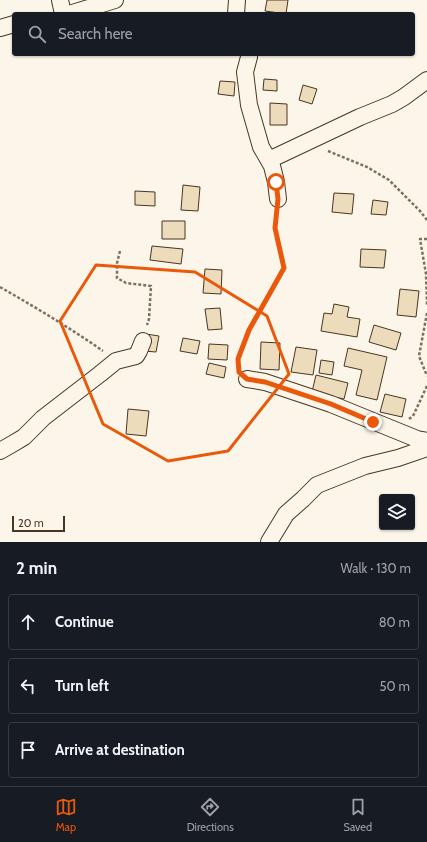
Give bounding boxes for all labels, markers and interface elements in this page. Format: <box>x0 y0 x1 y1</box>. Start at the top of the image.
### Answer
search box <box>12 12 415 56</box>
icon: search <box>26 23 48 45</box>
text: Search here <box>58 25 133 43</box>
route start <box>267 173 285 191</box>
route end <box>364 413 382 431</box>
map controls <box>379 494 415 530</box>
button: layers <box>379 494 415 530</box>
scale bar <box>12 514 65 533</box>
text: 20 m <box>18 516 44 530</box>
text: 2 min <box>16 558 57 578</box>
text: Walk · 130 m <box>340 560 411 576</box>
icon: ahead <box>17 611 39 633</box>
text: Continue <box>55 613 114 631</box>
text: 80 m <box>379 614 410 630</box>
icon: left <box>17 675 39 697</box>
text: Turn left <box>55 677 109 695</box>
text: 50 m <box>380 678 410 694</box>
icon: arrive <box>17 739 39 761</box>
text: Arrive at destination <box>55 741 185 759</box>
tab: Map <box>55 796 77 834</box>
tab: Directions <box>187 796 234 834</box>
tab: Saved <box>344 796 372 834</box>

